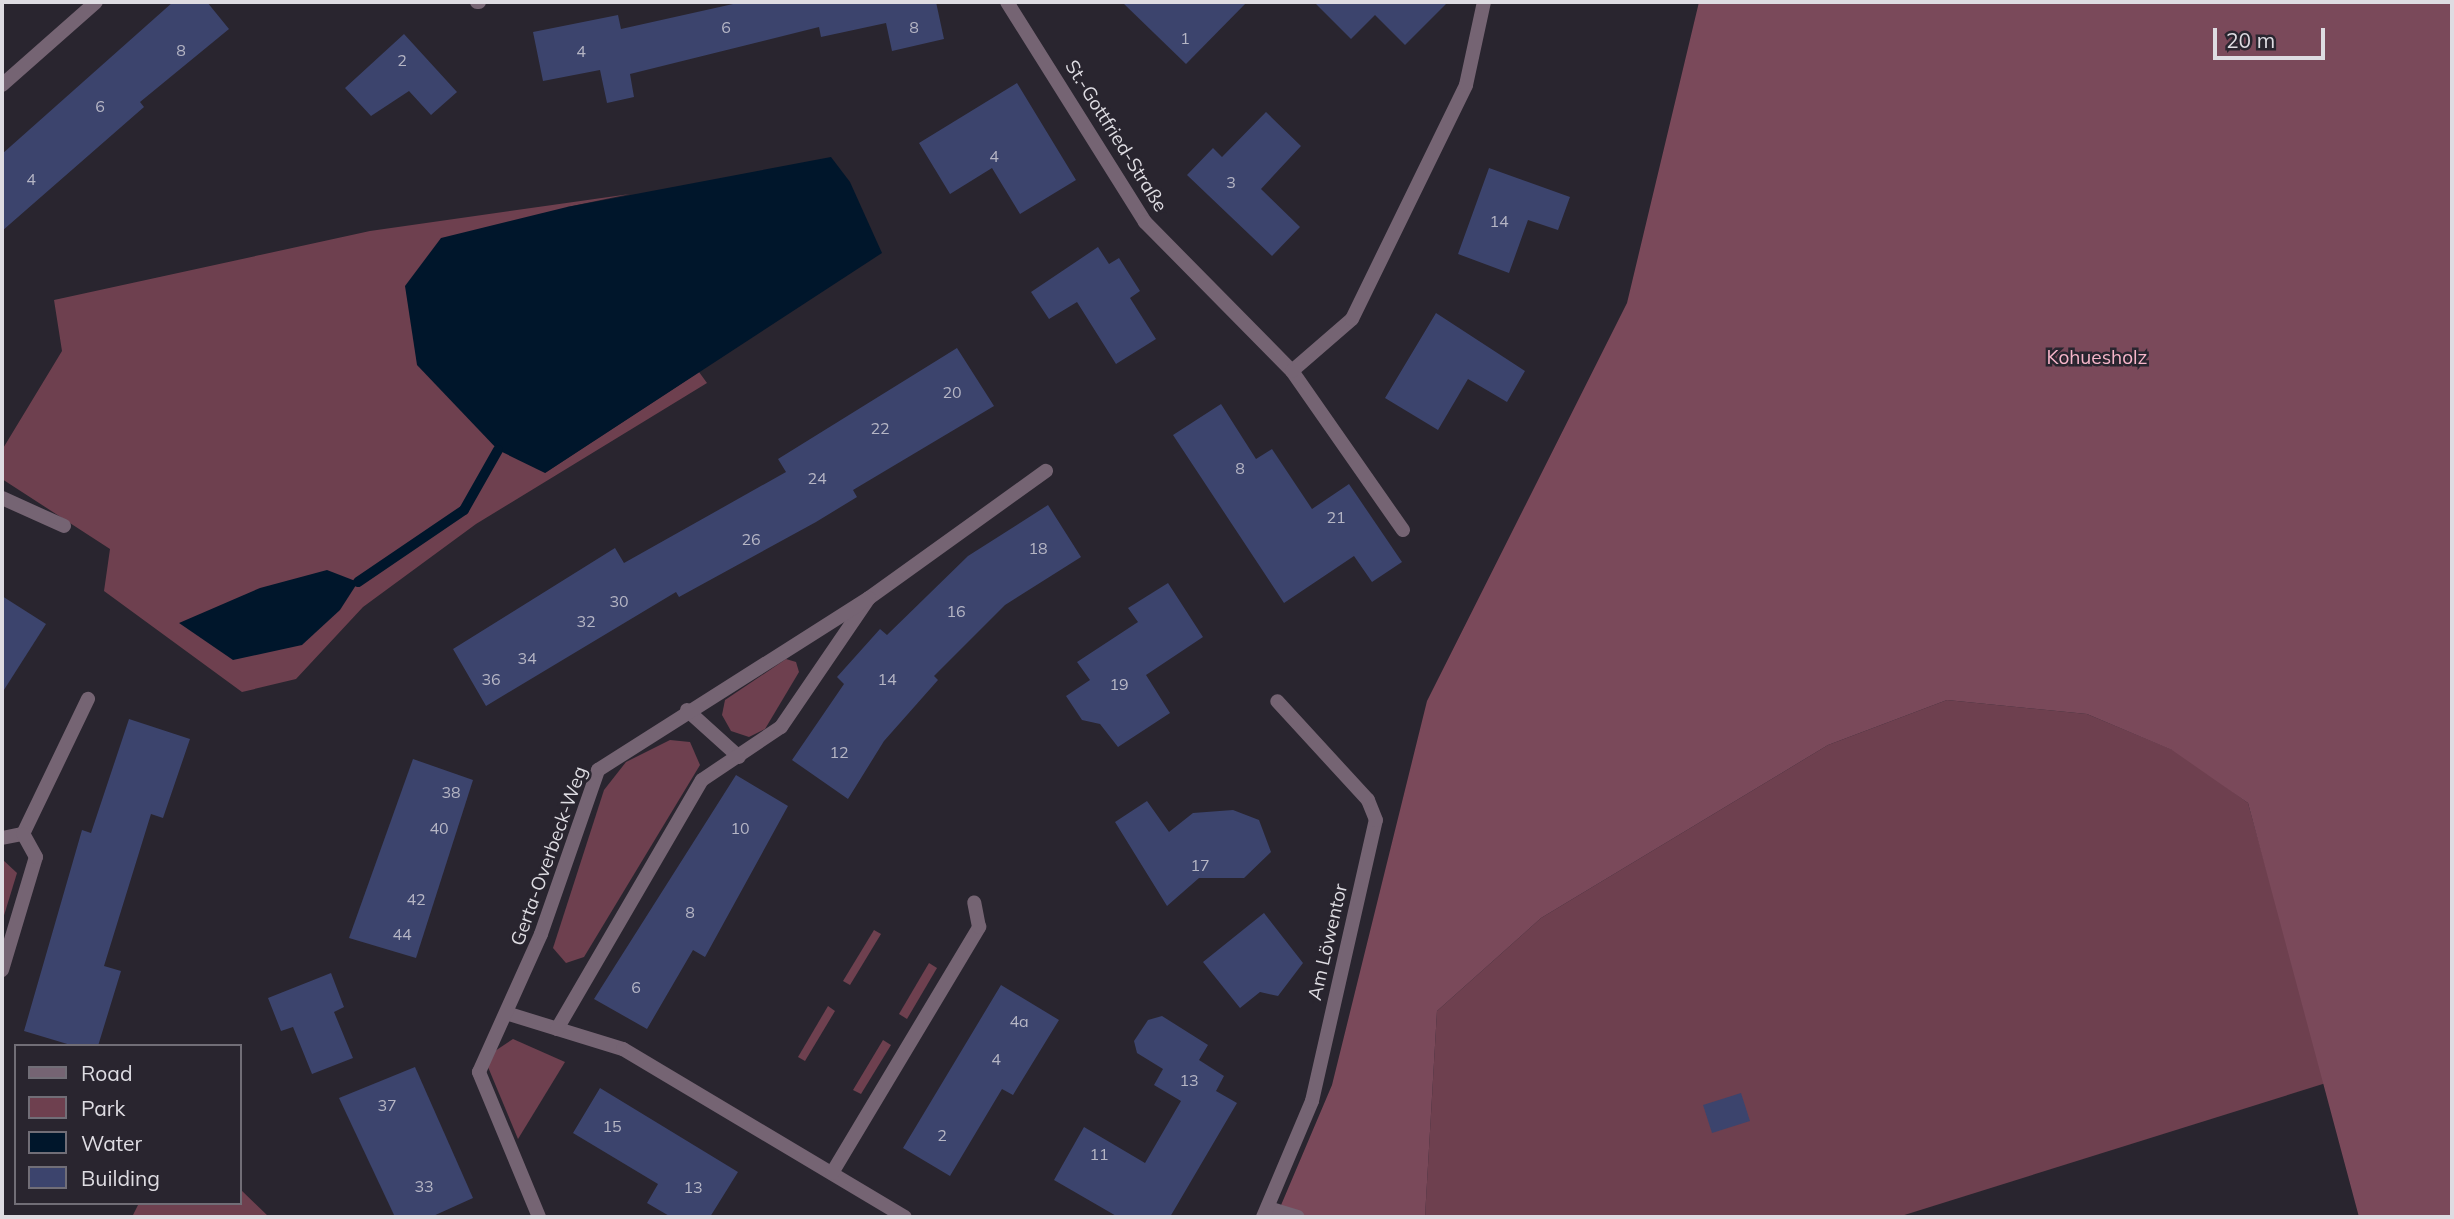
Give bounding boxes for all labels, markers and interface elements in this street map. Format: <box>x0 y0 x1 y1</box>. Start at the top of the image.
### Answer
scale bar <box>2216 14 2328 58</box>
house number: 6 <box>721 17 731 37</box>
house number: 8 <box>909 17 919 37</box>
text: 20 m <box>2226 27 2275 53</box>
house number: 1 <box>1180 28 1190 48</box>
house number: 8 <box>176 40 186 60</box>
house number: 4 <box>576 41 586 61</box>
house number: 2 <box>397 50 407 70</box>
street label: St.-Gottfried-Straße <box>1060 56 1172 216</box>
house number: 6 <box>95 96 105 116</box>
house number: 4 <box>989 146 999 166</box>
house number: 4 <box>26 169 36 189</box>
house number: 3 <box>1226 172 1236 192</box>
house number: 14 <box>1489 211 1509 231</box>
park label: Kohuesholz <box>2047 347 2147 369</box>
house number: 20 <box>942 382 962 402</box>
house number: 22 <box>870 418 890 438</box>
house number: 8 <box>1235 458 1245 478</box>
house number: 24 <box>807 468 827 488</box>
house number: 21 <box>1326 507 1346 527</box>
house number: 26 <box>741 529 761 549</box>
house number: 18 <box>1028 538 1048 558</box>
house number: 30 <box>609 591 629 611</box>
house number: 16 <box>946 601 966 621</box>
house number: 32 <box>576 611 596 631</box>
house number: 34 <box>517 648 537 668</box>
house number: 36 <box>481 669 501 689</box>
house number: 14 <box>877 669 897 689</box>
house number: 19 <box>1109 674 1129 694</box>
house number: 12 <box>829 742 849 762</box>
street label: Gerta-Overbeck-Weg <box>506 763 592 949</box>
house number: 38 <box>441 782 461 802</box>
house number: 40 <box>429 818 449 838</box>
house number: 10 <box>730 818 750 838</box>
house number: 17 <box>1190 855 1210 875</box>
street label: Am Löwentor <box>1304 882 1352 1002</box>
house number: 42 <box>406 889 426 909</box>
house number: 8 <box>685 902 695 922</box>
house number: 44 <box>392 924 412 944</box>
house number: 6 <box>631 977 641 997</box>
house number: 4a <box>1009 1011 1029 1031</box>
legend <box>14 1044 242 1205</box>
house number: 4 <box>991 1049 1001 1069</box>
text: Road <box>81 1060 132 1086</box>
house number: 13 <box>1179 1070 1199 1090</box>
text: Park <box>81 1095 125 1121</box>
house number: 37 <box>377 1095 397 1115</box>
house number: 15 <box>602 1116 622 1136</box>
house number: 2 <box>937 1125 947 1145</box>
text: Water <box>81 1130 142 1156</box>
house number: 11 <box>1089 1144 1109 1164</box>
text: Building <box>81 1165 160 1191</box>
house number: 33 <box>414 1176 434 1196</box>
house number: 13 <box>683 1177 703 1197</box>

